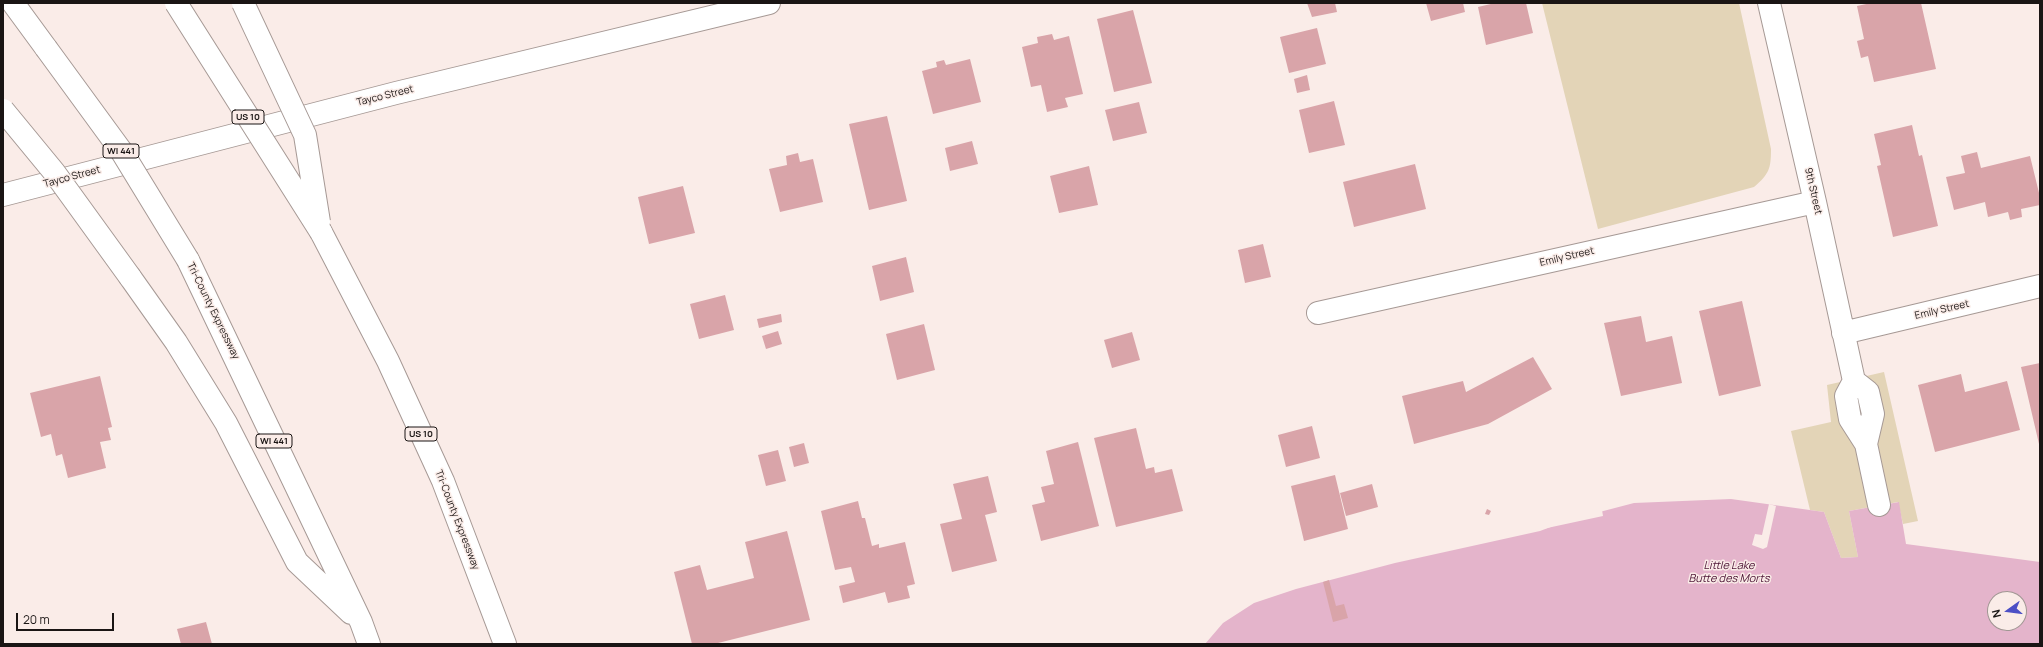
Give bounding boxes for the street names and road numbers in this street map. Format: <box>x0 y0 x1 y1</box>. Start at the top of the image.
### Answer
street label: Tayco Street <box>355 83 415 109</box>
road number: US 10 <box>232 110 264 124</box>
road number: WI 441 <box>103 144 139 158</box>
street label: Tayco Street <box>42 164 102 190</box>
street label: 9th Street <box>1802 166 1824 216</box>
street label: Emily Street <box>1539 245 1595 269</box>
street label: Tri-County Expressway <box>184 261 242 361</box>
street label: Emily Street <box>1914 298 1970 322</box>
road number: US 10 <box>405 427 437 441</box>
road number: WI 441 <box>256 434 292 448</box>
street label: Tri-County Expressway <box>432 468 482 572</box>

